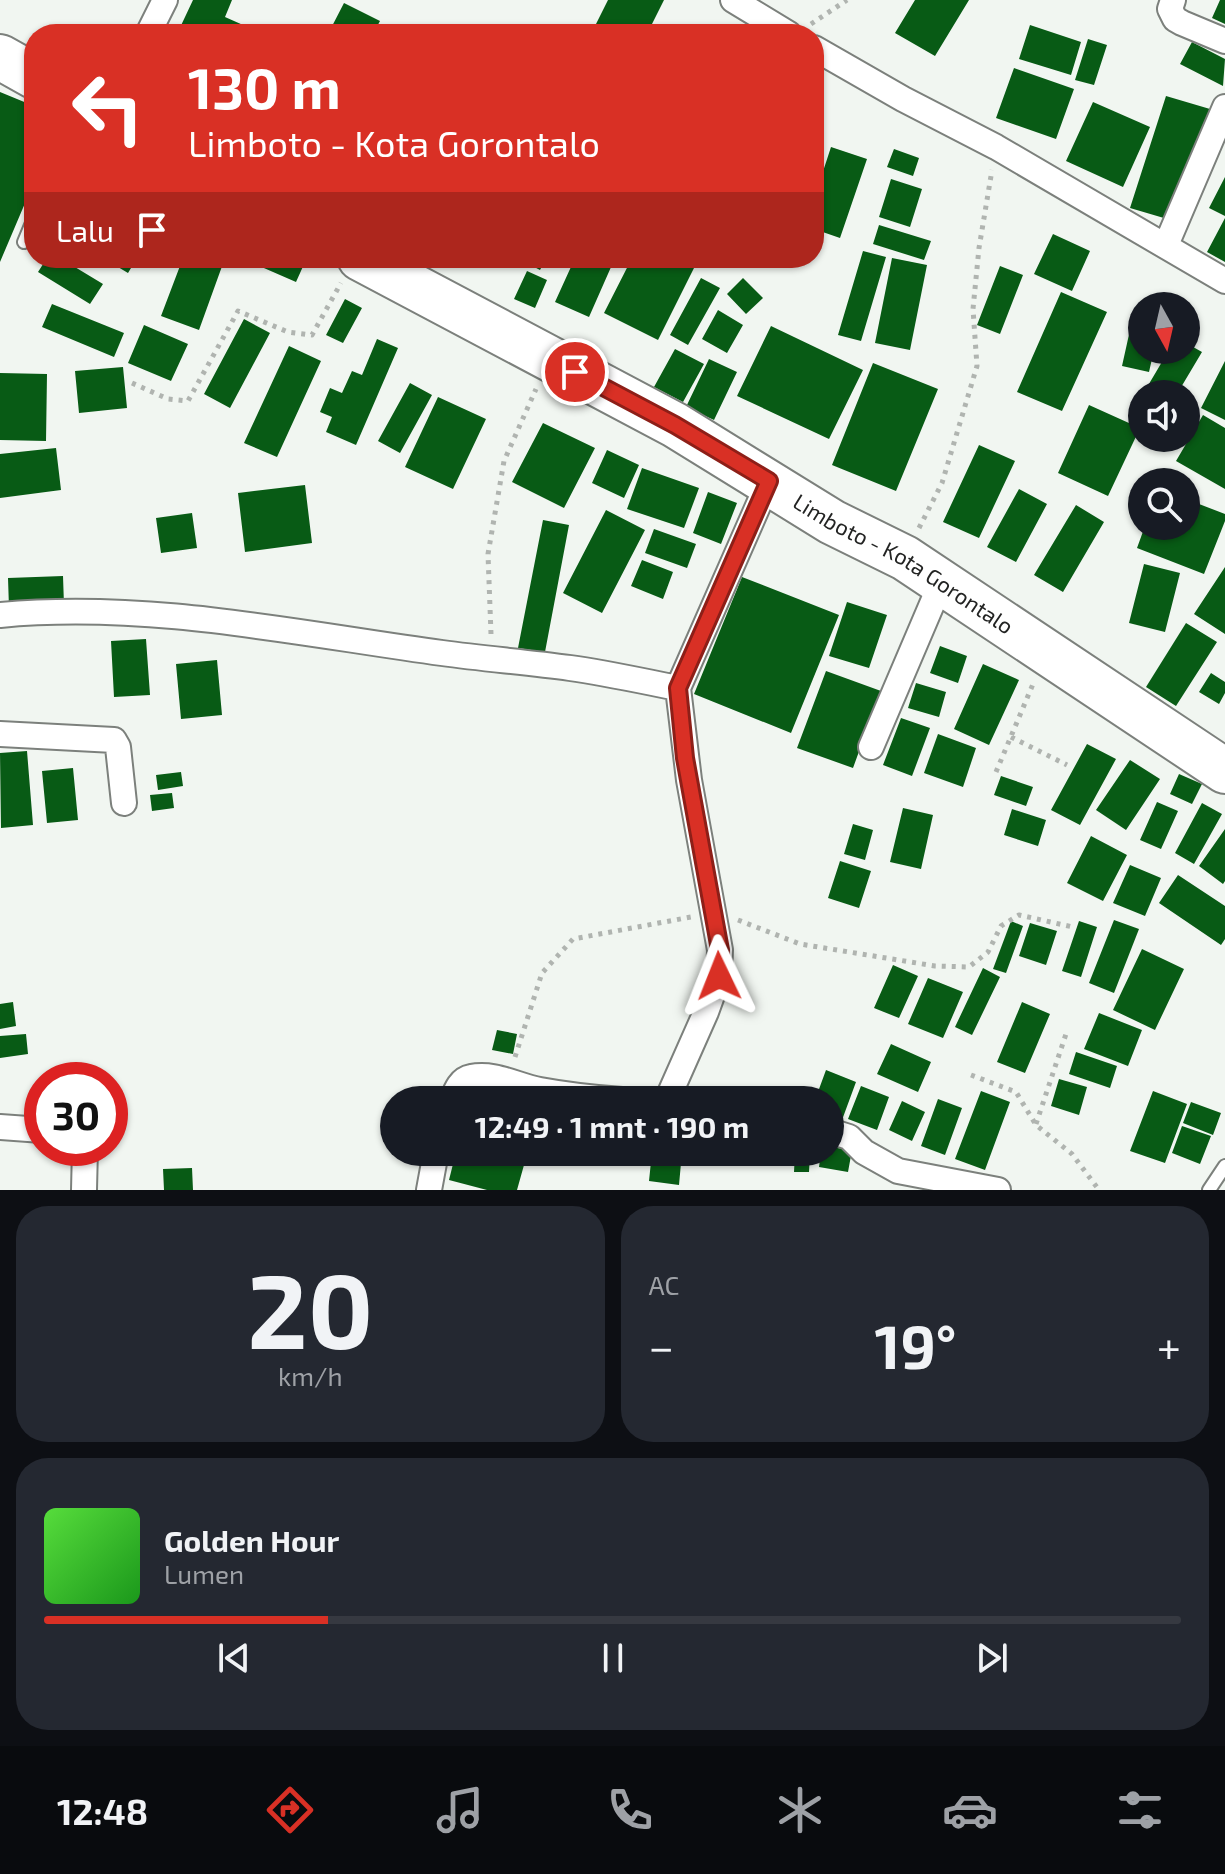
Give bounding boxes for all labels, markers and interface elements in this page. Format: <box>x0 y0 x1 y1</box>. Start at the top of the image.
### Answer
text: 130 m <box>188 53 341 120</box>
icon: left <box>56 56 160 160</box>
text: Limboto - Kota Gorontalo <box>188 121 600 164</box>
icon: arrive <box>130 208 174 252</box>
text: Lalu <box>56 212 114 248</box>
north arrow <box>1128 292 1200 364</box>
map controls <box>1128 292 1200 540</box>
pin <box>541 338 609 406</box>
icon: arrive <box>553 350 597 394</box>
button: sound <box>1128 380 1200 452</box>
button: search <box>1128 468 1200 540</box>
street label: Limboto - Kota Gorontalo <box>789 487 1019 639</box>
position arrow <box>677 934 761 1018</box>
speed limit sign: 30 <box>24 1062 128 1166</box>
text: 12:49 · 1 mnt · 190 m <box>475 1108 749 1144</box>
text: 20 <box>247 1245 373 1370</box>
text: AC <box>649 1269 679 1300</box>
text: 19° <box>875 1309 956 1381</box>
text: − <box>649 1319 674 1372</box>
text: + <box>1157 1319 1181 1372</box>
text: km/h <box>278 1360 343 1391</box>
text: Golden Hour <box>164 1522 339 1558</box>
text: Lumen <box>164 1558 244 1589</box>
icon: previous <box>212 1636 256 1680</box>
icon: pause <box>591 1636 635 1680</box>
icon: next <box>970 1636 1014 1680</box>
icon: directions <box>262 1782 318 1838</box>
icon: music <box>432 1782 488 1838</box>
icon: phone <box>602 1782 658 1838</box>
icon: climate <box>772 1782 828 1838</box>
icon: car <box>942 1782 998 1838</box>
icon: filters <box>1112 1782 1168 1838</box>
text: 12:48 <box>57 1789 148 1832</box>

